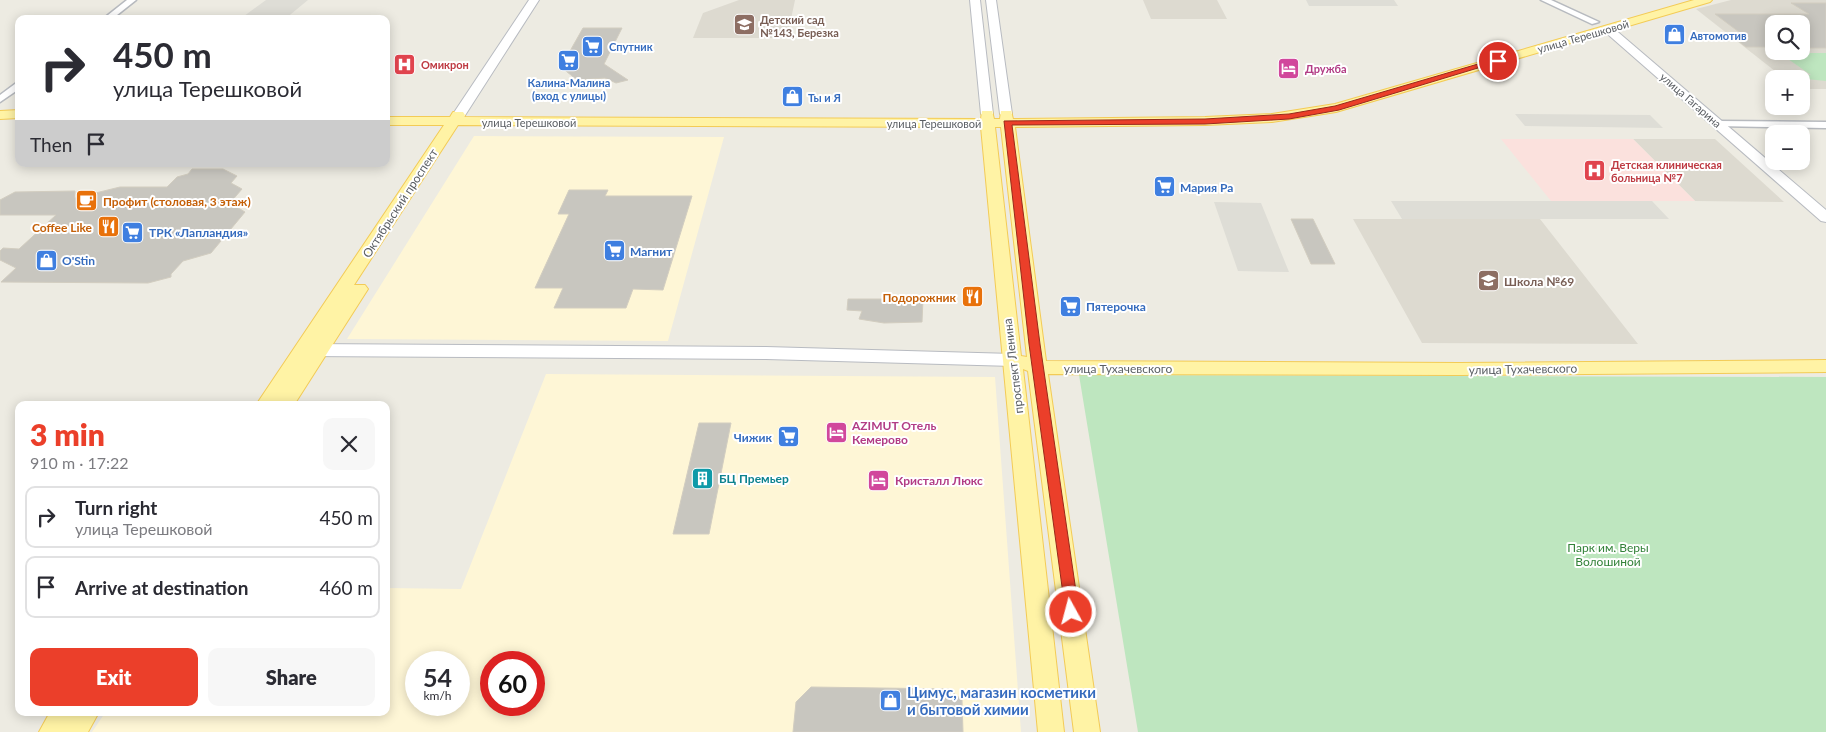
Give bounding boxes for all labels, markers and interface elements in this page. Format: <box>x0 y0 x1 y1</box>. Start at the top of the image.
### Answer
school or university icon: Детский сад №143, Березка <box>732 13 756 37</box>
place label: Детский сад №143, Березка <box>760 13 839 39</box>
map controls <box>1765 15 1810 170</box>
button: search <box>1765 15 1810 60</box>
street label: улица Терешковой <box>1536 17 1630 55</box>
shop icon: Автомотив <box>1662 23 1686 47</box>
place label: Автомотив <box>1689 29 1747 42</box>
text: 450 m <box>113 33 212 75</box>
supermarket icon: Спутник <box>581 34 605 58</box>
icon: right <box>30 35 95 100</box>
place label: Спутник <box>609 40 653 53</box>
pin <box>1477 40 1519 82</box>
icon: arrive <box>1484 47 1512 75</box>
supermarket icon: Калина-Малина (вход с улицы) <box>557 49 581 73</box>
hospital icon: Омикрон <box>393 52 417 76</box>
hotel icon: Дружба <box>1277 56 1301 80</box>
place label: Омикрон <box>421 58 469 71</box>
place label: Дружба <box>1305 62 1347 75</box>
street label: улица Гагарина <box>1658 70 1724 130</box>
button: + <box>1765 70 1810 115</box>
text: улица Терешковой <box>113 75 302 102</box>
place label: Калина-Малина (вход с улицы) <box>528 76 610 102</box>
shop icon: Ты и Я <box>780 85 804 109</box>
place label: Ты и Я <box>808 91 841 104</box>
street label: улица Терешковой <box>482 116 576 129</box>
street label: улица Терешковой <box>887 117 981 130</box>
button: − <box>1765 125 1810 170</box>
icon: arrive <box>82 130 110 158</box>
text: Then <box>30 133 72 156</box>
street label: Октябрьский проспект <box>359 146 441 260</box>
hospital icon: Детская клиническая больница №7 <box>1583 158 1607 182</box>
place label: Детская клиническая больница №7 <box>1611 158 1722 184</box>
supermarket icon: Мария Ра <box>1152 175 1176 199</box>
place label: Мария Ра <box>1180 180 1233 195</box>
cafe icon: Профит (столовая, 3 этаж) <box>75 189 99 213</box>
place label: Профит (столовая, 3 этаж) <box>103 194 251 209</box>
restaurant icon: Coffee Like <box>96 215 120 239</box>
place label: Coffee Like <box>32 220 93 235</box>
supermarket icon: ТРК «Лапландия» <box>121 220 145 244</box>
place label: ТРК «Лапландия» <box>149 225 248 240</box>
supermarket icon: Магнит <box>602 239 626 263</box>
place label: Магнит <box>630 244 673 259</box>
shop icon: O'Stin <box>34 248 58 272</box>
place label: O'Stin <box>62 253 95 268</box>
school or university icon: Школа №69 <box>1476 269 1500 293</box>
place label: Школа №69 <box>1504 274 1574 289</box>
restaurant icon: Подорожник <box>960 285 984 309</box>
place label: Подорожник <box>883 290 956 305</box>
supermarket icon: Пятерочка <box>1058 294 1082 318</box>
place label: Пятерочка <box>1086 299 1146 314</box>
street label: проспект Ленина <box>1000 318 1026 414</box>
street label: улица Тухачевского <box>1064 361 1172 376</box>
street label: улица Тухачевского <box>1469 361 1578 377</box>
text: 3 min <box>30 416 105 452</box>
button: close <box>323 418 375 470</box>
place label: AZIMUT Отель Кемерово <box>851 418 936 447</box>
hotel icon: AZIMUT Отель Кемерово <box>824 420 848 444</box>
supermarket icon: Чижик <box>776 425 800 449</box>
place label: Чижик <box>734 430 772 445</box>
text: 910 m · 17:22 <box>30 453 129 472</box>
building icon: БЦ Премьер <box>691 466 715 490</box>
hotel icon: Кристалл Люкс <box>867 468 891 492</box>
place label: БЦ Премьер <box>719 471 789 486</box>
place label: Кристалл Люкс <box>895 473 983 488</box>
text: Turn right <box>75 496 157 519</box>
icon: right <box>32 503 60 531</box>
text: 450 m <box>319 506 373 529</box>
text: улица Терешковой <box>75 519 213 538</box>
park label: Парк им. Веры Волошиной <box>1567 540 1649 569</box>
icon: arrive <box>32 573 60 601</box>
text: Arrive at destination <box>75 576 248 599</box>
text: 460 m <box>319 576 373 599</box>
position arrow <box>1044 585 1096 637</box>
button: Exit <box>30 648 198 706</box>
button: Share <box>208 648 375 706</box>
speed limit sign: 60 <box>480 651 545 716</box>
text: 54 <box>423 662 452 692</box>
place label: Цимус, магазин косметики и бытовой химии <box>907 683 1096 718</box>
text: km/h <box>423 688 452 703</box>
shop icon: Цимус, магазин косметики и бытовой химии <box>879 689 903 713</box>

